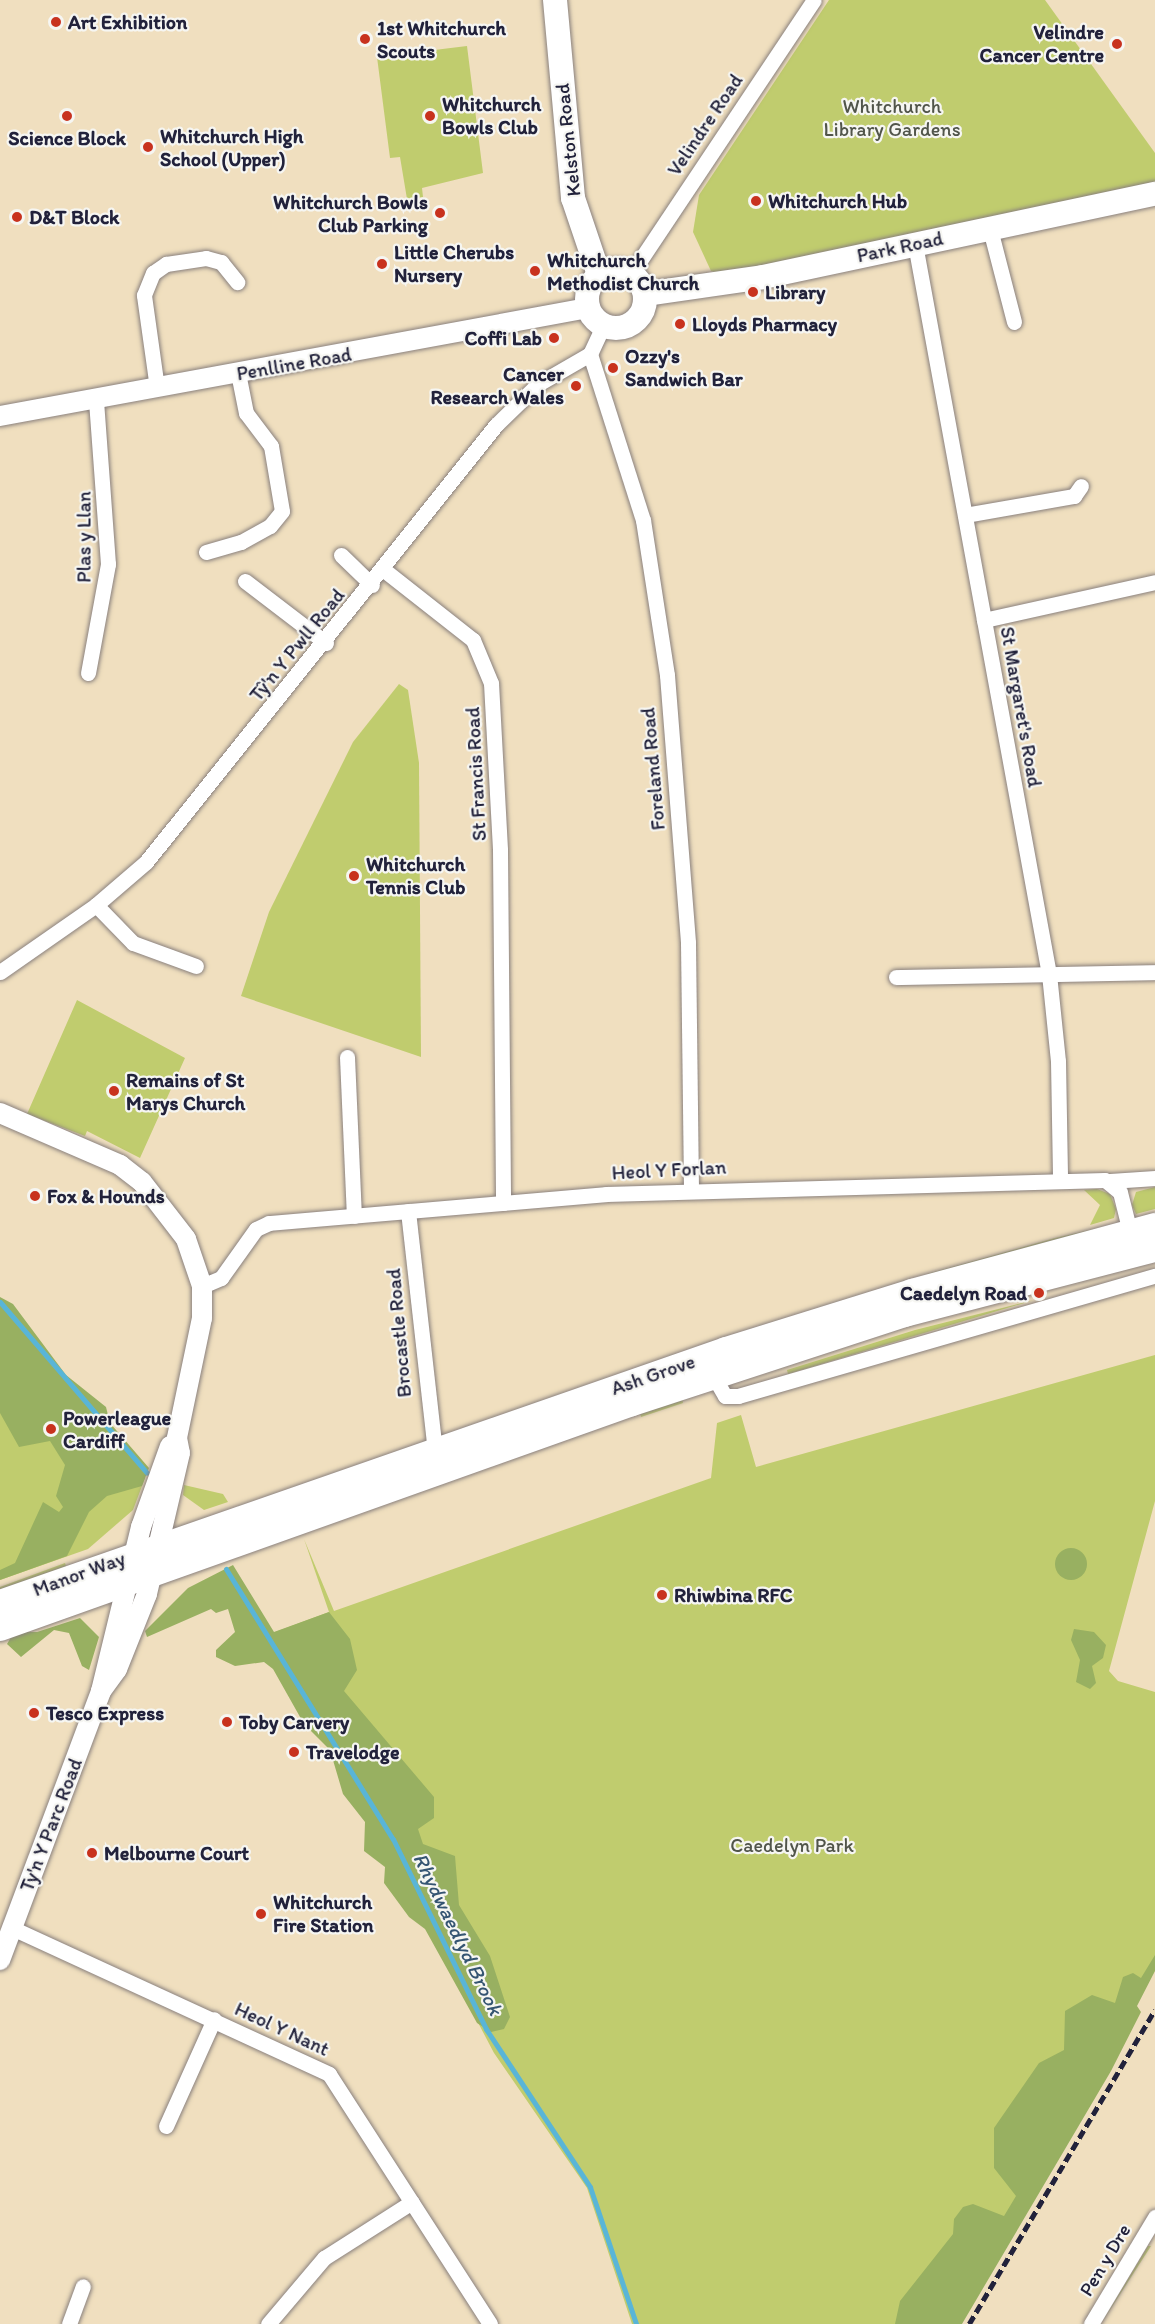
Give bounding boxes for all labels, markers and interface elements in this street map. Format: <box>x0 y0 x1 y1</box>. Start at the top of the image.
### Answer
place label: Art Exhibition <box>68 10 186 34</box>
marker: Art Exhibition <box>49 15 63 29</box>
place label: 1st Whitchurch Scouts <box>377 16 506 63</box>
place label: Velindre Cancer Centre <box>980 20 1104 67</box>
marker: 1st Whitchurch Scouts <box>358 32 372 46</box>
marker: Velindre Cancer Centre <box>1108 35 1126 53</box>
street label: Velindre Road <box>662 69 748 181</box>
street label: Kelston Road <box>550 82 586 198</box>
place label: Whitchurch Bowls Club <box>442 92 541 139</box>
park label: Whitchurch Library Gardens <box>823 95 961 142</box>
marker: Science Block <box>60 109 74 123</box>
marker: Whitchurch Bowls Club <box>423 109 437 123</box>
place label: Whitchurch High School (Upper) <box>160 124 303 171</box>
place label: Science Block <box>8 126 126 150</box>
marker: Whitchurch High School (Upper) <box>141 140 155 154</box>
place label: Whitchurch Hub <box>768 189 907 213</box>
place label: Whitchurch Bowls Club Parking <box>273 190 428 237</box>
marker: Whitchurch Hub <box>749 194 763 208</box>
place label: D&T Block <box>29 205 119 229</box>
marker: Whitchurch Bowls Club Parking <box>433 206 447 220</box>
marker: D&T Block <box>10 210 24 224</box>
street label: Park Road <box>855 226 945 268</box>
place label: Little Cherubs Nursery <box>394 240 514 287</box>
place label: Whitchurch Methodist Church <box>547 248 699 295</box>
marker: Little Cherubs Nursery <box>375 257 389 271</box>
marker: Whitchurch Methodist Church <box>528 264 542 278</box>
place label: Library <box>765 280 825 304</box>
marker: Library <box>746 285 760 299</box>
place label: Lloyds Pharmacy <box>692 312 837 336</box>
marker: Lloyds Pharmacy <box>673 317 687 331</box>
place label: Coffi Lab <box>464 326 542 350</box>
marker: Coffi Lab <box>547 331 561 345</box>
street label: Penlline Road <box>234 342 354 386</box>
place label: Ozzy's Sandwich Bar <box>625 344 743 391</box>
marker: Ozzy's Sandwich Bar <box>606 361 620 375</box>
place label: Cancer Research Wales <box>431 362 564 409</box>
marker: Cancer Research Wales <box>569 379 583 393</box>
street label: Plas y Llan <box>72 491 96 583</box>
street label: Tŷ'n Y Pwll Road <box>244 584 350 706</box>
street label: St Margaret's Road <box>995 625 1047 789</box>
street label: St Francis Road <box>461 707 491 841</box>
street label: Foreland Road <box>636 707 670 831</box>
place label: Whitchurch Tennis Club <box>366 852 465 899</box>
marker: Whitchurch Tennis Club <box>347 869 361 883</box>
place label: Remains of St Marys Church <box>126 1068 245 1115</box>
marker: Remains of St Marys Church <box>107 1084 121 1098</box>
street label: Heol Y Forlan <box>611 1155 727 1185</box>
place label: Fox & Hounds <box>47 1184 165 1208</box>
marker: Fox & Hounds <box>28 1189 42 1203</box>
street label: Brocastle Road <box>381 1267 417 1399</box>
place label: Caedelyn Road <box>900 1281 1027 1305</box>
marker: Caedelyn Road <box>1032 1286 1046 1300</box>
street label: Ash Grove <box>608 1349 698 1401</box>
place label: Powerleague Cardiff <box>63 1406 171 1453</box>
marker: Powerleague Cardiff <box>44 1422 58 1436</box>
street label: Manor Way <box>30 1546 128 1602</box>
place label: Rhiwbina RFC <box>674 1583 793 1607</box>
marker: Rhiwbina RFC <box>655 1588 669 1602</box>
place label: Tesco Express <box>46 1701 163 1725</box>
marker: Tesco Express <box>27 1706 41 1720</box>
place label: Toby Carvery <box>239 1710 350 1734</box>
marker: Toby Carvery <box>220 1715 234 1729</box>
place label: Travelodge <box>306 1740 399 1764</box>
marker: Travelodge <box>287 1745 301 1759</box>
street label: Ty'n Y Parc Road <box>15 1756 87 1894</box>
park label: Caedelyn Park <box>730 1833 854 1857</box>
place label: Melbourne Court <box>104 1841 249 1865</box>
marker: Melbourne Court <box>85 1846 99 1860</box>
water label: Rhydwaedlyd Brook <box>408 1849 508 2019</box>
place label: Whitchurch Fire Station <box>273 1890 374 1937</box>
marker: Whitchurch Fire Station <box>254 1907 268 1921</box>
street label: Heol Y Nant <box>231 1997 333 2061</box>
street label: Pen y Dre <box>1074 2219 1136 2301</box>

